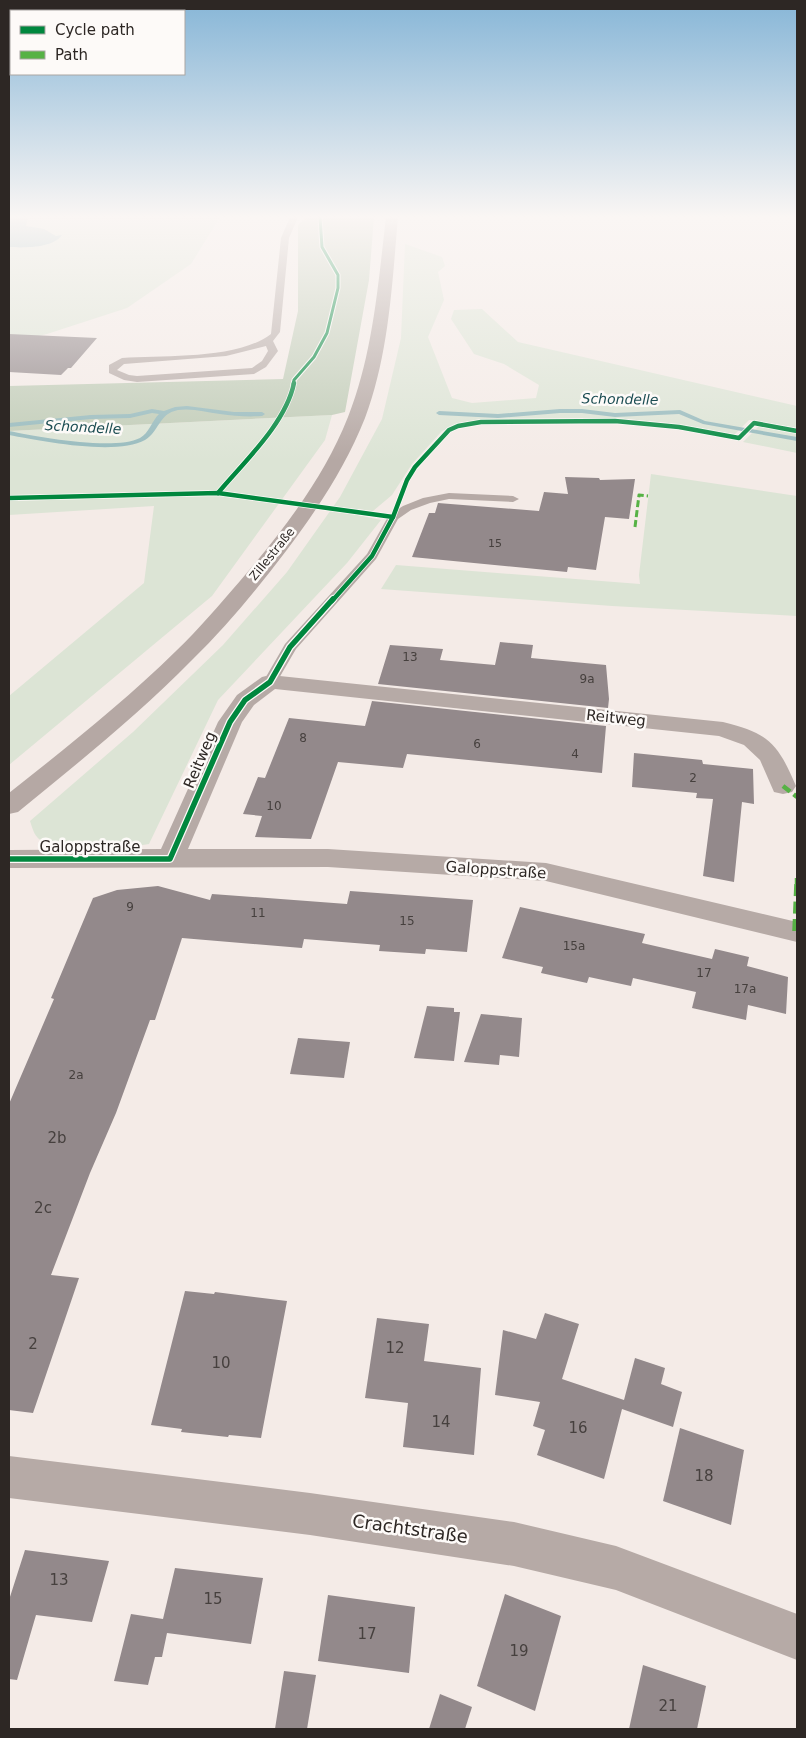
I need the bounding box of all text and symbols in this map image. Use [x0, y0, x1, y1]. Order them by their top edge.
legend [10, 10, 185, 75]
text: Cycle path [55, 21, 135, 39]
text: Path [55, 46, 88, 64]
water label: Schondelle [581, 390, 659, 408]
water label: Schondelle [44, 417, 122, 437]
street label: Zillestraße [246, 525, 298, 583]
house number: 15 [488, 537, 502, 550]
house number: 13 [402, 650, 418, 664]
house number: 9a [580, 672, 595, 686]
street label: Reitweg [585, 706, 647, 730]
street label: Reitweg [180, 729, 220, 791]
house number: 8 [299, 731, 307, 745]
house number: 6 [473, 737, 481, 751]
house number: 4 [571, 747, 579, 761]
house number: 2 [689, 771, 697, 785]
house number: 10 [266, 799, 282, 813]
street label: Galoppstraße [40, 838, 140, 856]
street label: Galoppstraße [445, 858, 547, 882]
house number: 9 [126, 900, 134, 914]
house number: 11 [250, 906, 266, 920]
house number: 15 [399, 914, 415, 928]
house number: 15a [563, 939, 585, 953]
house number: 17 [696, 966, 712, 980]
house number: 17a [734, 982, 756, 996]
house number: 2a [69, 1068, 84, 1082]
house number: 2b [47, 1129, 67, 1147]
house number: 2c [34, 1199, 52, 1217]
house number: 2 [28, 1335, 38, 1353]
house number: 12 [385, 1339, 405, 1357]
house number: 10 [211, 1354, 231, 1372]
house number: 14 [431, 1413, 451, 1431]
house number: 16 [568, 1419, 588, 1437]
house number: 18 [694, 1467, 714, 1485]
street label: Crachtstraße [351, 1510, 469, 1547]
house number: 13 [49, 1571, 69, 1589]
house number: 15 [203, 1590, 223, 1608]
house number: 17 [357, 1625, 377, 1643]
house number: 19 [509, 1642, 529, 1660]
house number: 21 [658, 1697, 678, 1715]

